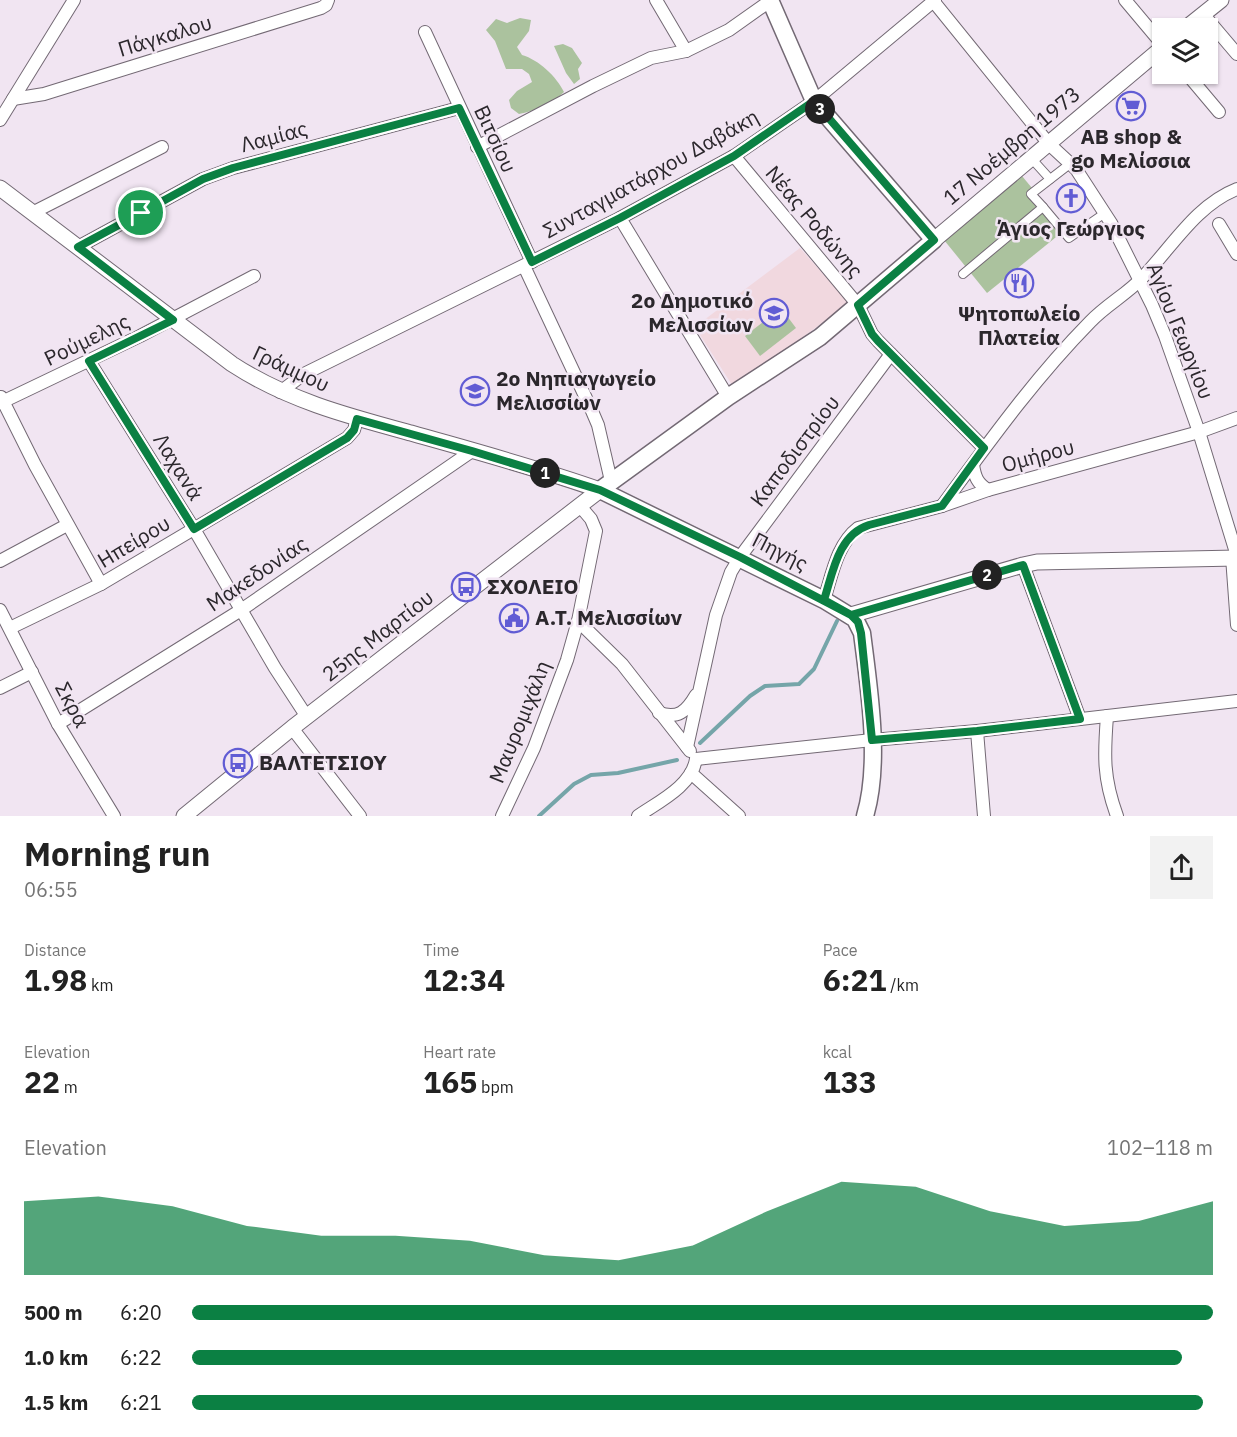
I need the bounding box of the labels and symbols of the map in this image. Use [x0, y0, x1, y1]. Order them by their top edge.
street label: Πάγκαλου [114, 7, 215, 63]
street label: 17 Νοέμβρη 1973 [937, 80, 1086, 211]
supermarket icon: AB shop & go Μελίσσια [1115, 90, 1147, 122]
pin: 3 [805, 94, 835, 124]
street label: Βιτσίου [468, 100, 524, 177]
street label: Συνταγματάρχου Δαβάκη [538, 102, 763, 244]
street label: Λαμίας [237, 114, 310, 158]
place label: AB shop & go Μελίσσια [1071, 122, 1191, 174]
street label: Νέας Ροδώνης [760, 159, 870, 283]
church icon: Άγιος Γεώργιος [1055, 182, 1087, 214]
pin [115, 187, 166, 238]
place label: Άγιος Γεώργιος [997, 214, 1145, 242]
street label: Αγίου Γεωργίου [1141, 258, 1221, 403]
restaurant icon: Ψητοπωλείο Πλατεία [1003, 267, 1035, 299]
place label: 2ο Δημοτικό Μελισσίων [631, 286, 754, 338]
school or university icon: 2ο Δημοτικό Μελισσίων [758, 297, 790, 329]
place label: Ψητοπωλείο Πλατεία [958, 299, 1080, 351]
street label: Ρούμελης [39, 306, 134, 372]
street label: Γράμμου [249, 338, 334, 398]
place label: 2ο Νηπιαγωγείο Μελισσίων [496, 364, 656, 416]
school or university icon: 2ο Νηπιαγωγείο Μελισσίων [459, 375, 491, 407]
street label: Καποδιστρίου [743, 389, 845, 512]
street label: Λαχανά [147, 428, 210, 505]
street label: Ομήρου [998, 432, 1077, 478]
pin: 1 [530, 458, 560, 488]
street label: Ηπείρου [92, 508, 175, 574]
street label: Πηγής [748, 525, 813, 577]
street label: Μακεδονίας [200, 529, 312, 617]
pin: 2 [972, 560, 1002, 590]
bus stop icon: ΣΧΟΛΕΙΟ [450, 571, 482, 603]
place label: ΣΧΟΛΕΙΟ [487, 572, 579, 600]
street label: 25ης Μαρτίου [316, 583, 439, 688]
public building icon: Α.Τ. Μελισσίων [498, 602, 530, 634]
place label: Α.Τ. Μελισσίων [535, 603, 683, 631]
street label: Μαυρομιχάλη [482, 656, 556, 787]
street label: Σκρα [49, 677, 96, 732]
bus stop icon: ΒΑΛΤΕΤΣΙΟΥ [222, 747, 254, 779]
place label: ΒΑΛΤΕΤΣΙΟΥ [259, 748, 387, 776]

